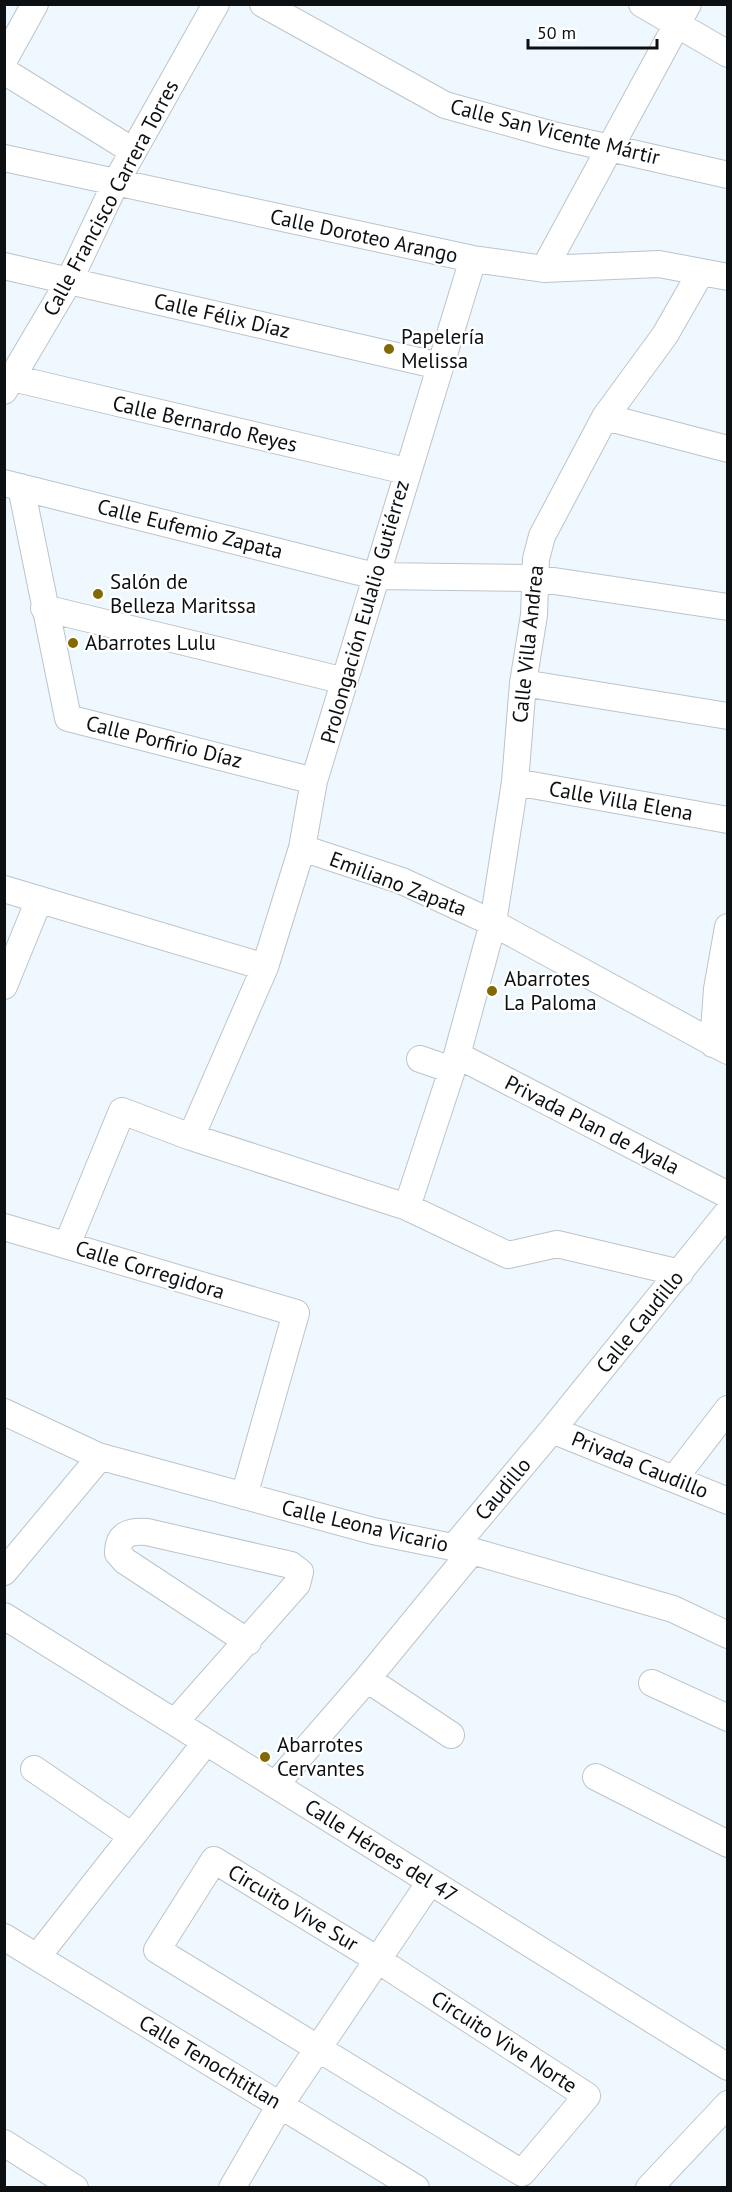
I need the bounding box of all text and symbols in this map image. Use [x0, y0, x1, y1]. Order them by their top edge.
scale bar [528, 12, 657, 50]
text: 50 m [537, 21, 576, 44]
street label: Calle Francisco Carrera Torres [37, 75, 184, 321]
street label: Calle San Vicente Mártir [447, 92, 663, 171]
street label: Calle Doroteo Arango [268, 202, 460, 269]
street label: Calle Félix Díaz [151, 287, 293, 344]
place label: Papelería Melissa [401, 323, 484, 374]
marker: Papelería Melissa [382, 342, 396, 356]
street label: Calle Bernardo Reyes [110, 389, 300, 458]
street label: Prolongación Eulalio Gutiérrez [314, 477, 415, 747]
street label: Calle Eufemio Zapata [95, 492, 286, 565]
street label: Calle Villa Andrea [506, 564, 549, 724]
place label: Salón de Belleza Maritssa [110, 568, 256, 619]
marker: Salón de Belleza Maritssa [91, 587, 105, 601]
place label: Abarrotes Lulu [85, 629, 216, 656]
marker: Abarrotes Lulu [66, 636, 80, 650]
street label: Calle Porfirio Díaz [83, 709, 245, 774]
street label: Calle Villa Elena [547, 775, 695, 826]
street label: Emiliano Zapata [326, 845, 471, 922]
place label: Abarrotes La Paloma [504, 965, 597, 1016]
marker: Abarrotes La Paloma [485, 984, 499, 998]
street label: Privada Plan de Ayala [500, 1069, 684, 1180]
street label: Calle Corregidora [72, 1234, 228, 1305]
street label: Calle Caudillo [590, 1265, 689, 1379]
street label: Privada Caudillo [568, 1425, 713, 1504]
street label: Caudillo [469, 1452, 537, 1526]
street label: Calle Leona Vicario [279, 1493, 451, 1558]
place label: Abarrotes Cervantes [277, 1731, 365, 1782]
marker: Abarrotes Cervantes [258, 1750, 272, 1764]
street label: Calle Héroes del 47 [300, 1793, 463, 1909]
street label: Circuito Vive Sur [223, 1858, 363, 1957]
street label: Circuito Vive Norte [426, 1984, 582, 2099]
street label: Calle Tenochtitlan [134, 2008, 286, 2115]

